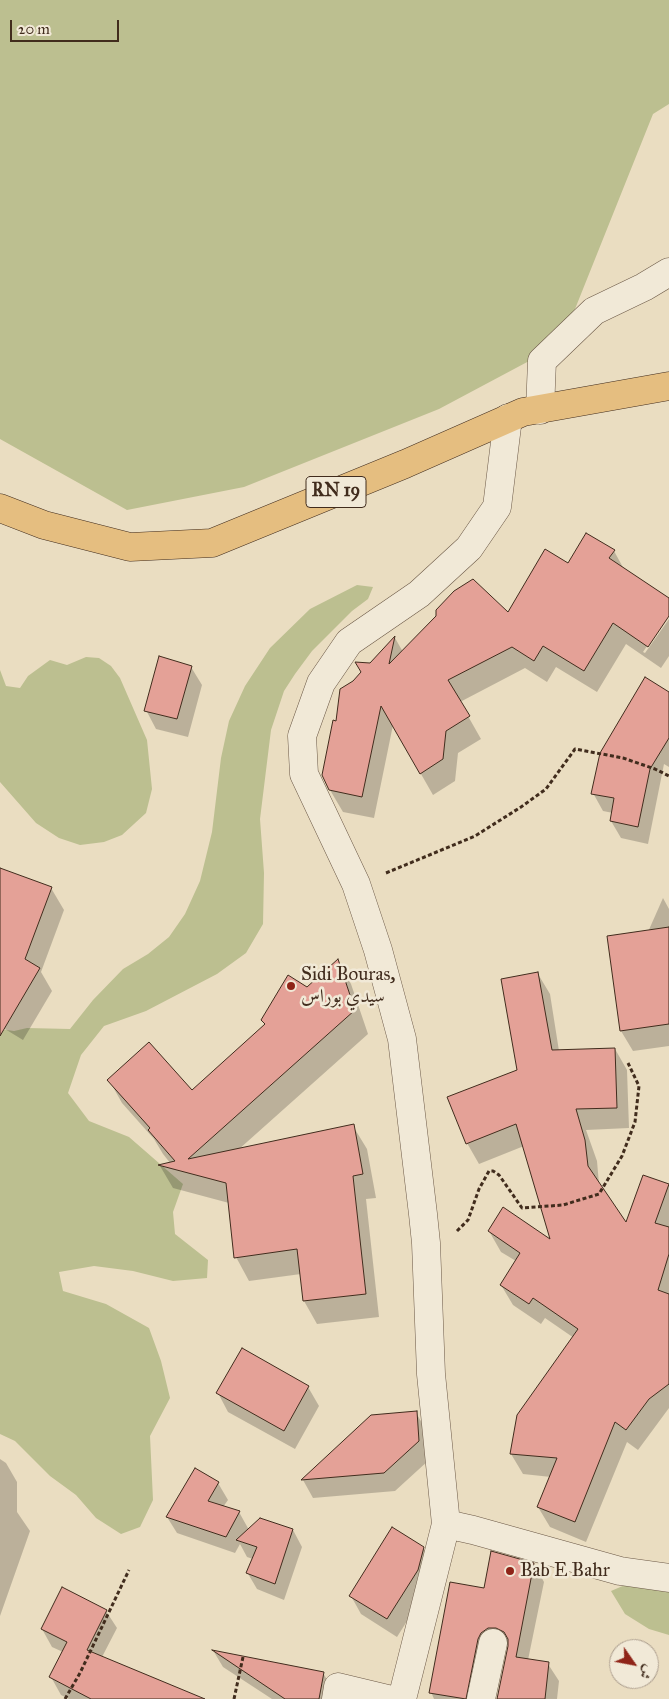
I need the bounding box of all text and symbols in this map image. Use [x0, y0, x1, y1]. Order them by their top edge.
scale bar [12, 10, 121, 42]
text: 20 m [18, 20, 50, 38]
road number: RN 19 [306, 477, 366, 508]
place label: Sidi Bouras, سيدي بوراس [301, 964, 395, 1008]
marker: Sidi Bouras, سيدي بوراس [285, 980, 297, 992]
place label: Bab E Bahr [520, 1560, 610, 1582]
marker: Bab E Bahr [504, 1565, 516, 1577]
north arrow [609, 1639, 659, 1689]
text: ش [635, 1661, 657, 1682]

